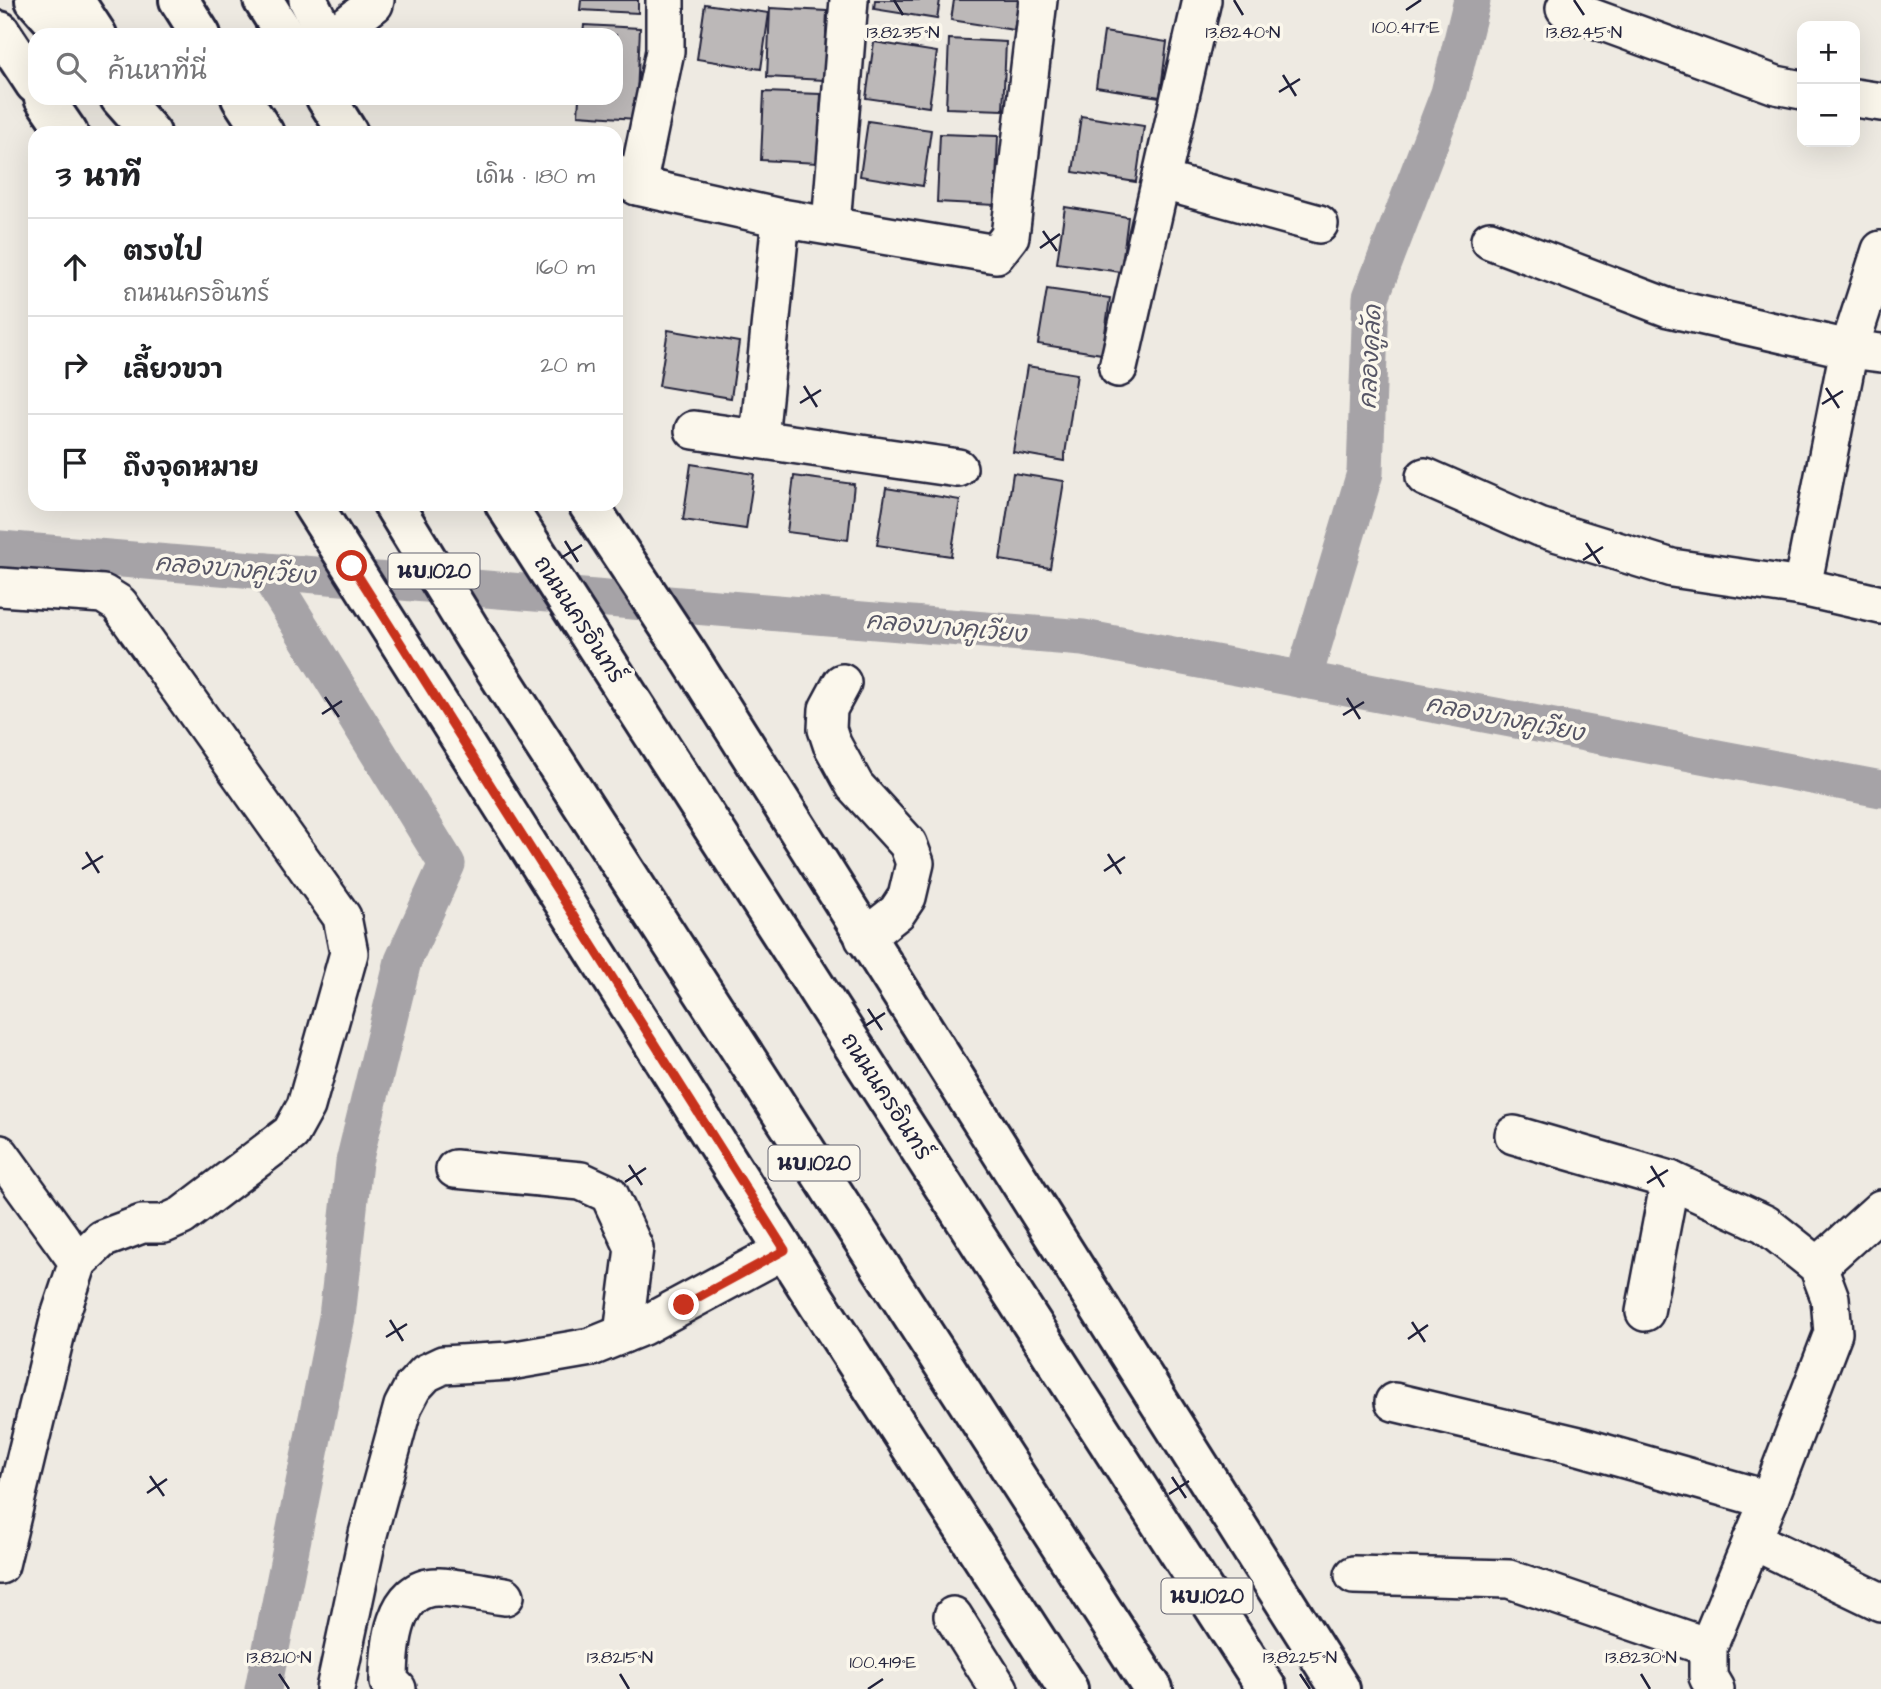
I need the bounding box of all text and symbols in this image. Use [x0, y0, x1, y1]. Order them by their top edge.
text: 100.417°E [1372, 15, 1440, 40]
text: 13.8235°N [866, 20, 940, 45]
text: 13.8240°N [1206, 20, 1280, 45]
text: 13.8245°N [1546, 20, 1622, 45]
map controls [1797, 21, 1860, 147]
button: + [1797, 21, 1860, 84]
search box [28, 28, 623, 105]
icon: search [52, 48, 90, 86]
text: ค้นหาที่นี่ [108, 53, 207, 89]
button: − [1797, 84, 1860, 147]
text: 3 นาที [56, 156, 141, 198]
text: เดิน · 180 m [475, 160, 595, 192]
text: ตรงไป [123, 234, 203, 270]
icon: ahead [56, 248, 94, 286]
text: 160 m [536, 251, 595, 283]
text: ถนนนครอินทร์ [123, 278, 269, 310]
water label: คลองคูลัด [1351, 303, 1391, 410]
icon: right [56, 346, 94, 384]
text: 20 m [540, 349, 595, 381]
text: เลี้ยวขวา [123, 352, 223, 388]
icon: arrive [56, 444, 94, 482]
text: ถึงจุดหมาย [123, 450, 259, 486]
water label: คลองบางคูเวียง [154, 546, 318, 594]
street label: ถนนนครอินทร์ [526, 549, 633, 690]
route start [336, 550, 367, 581]
road number: นบ.1020 [388, 554, 480, 588]
water label: คลองบางคูเวียง [865, 604, 1029, 652]
water label: คลองบางคูเวียง [1423, 687, 1589, 751]
street label: ถนนนครอินทร์ [833, 1026, 940, 1167]
road number: นบ.1020 [768, 1146, 860, 1180]
route end [668, 1289, 699, 1320]
road number: นบ.1020 [1162, 1578, 1252, 1614]
text: 13.8210°N [247, 1645, 311, 1670]
text: 13.8215°N [587, 1645, 653, 1670]
text: 13.8225°N [1263, 1645, 1337, 1670]
text: 13.8230°N [1605, 1645, 1677, 1670]
text: 100.419°E [850, 1650, 917, 1675]

